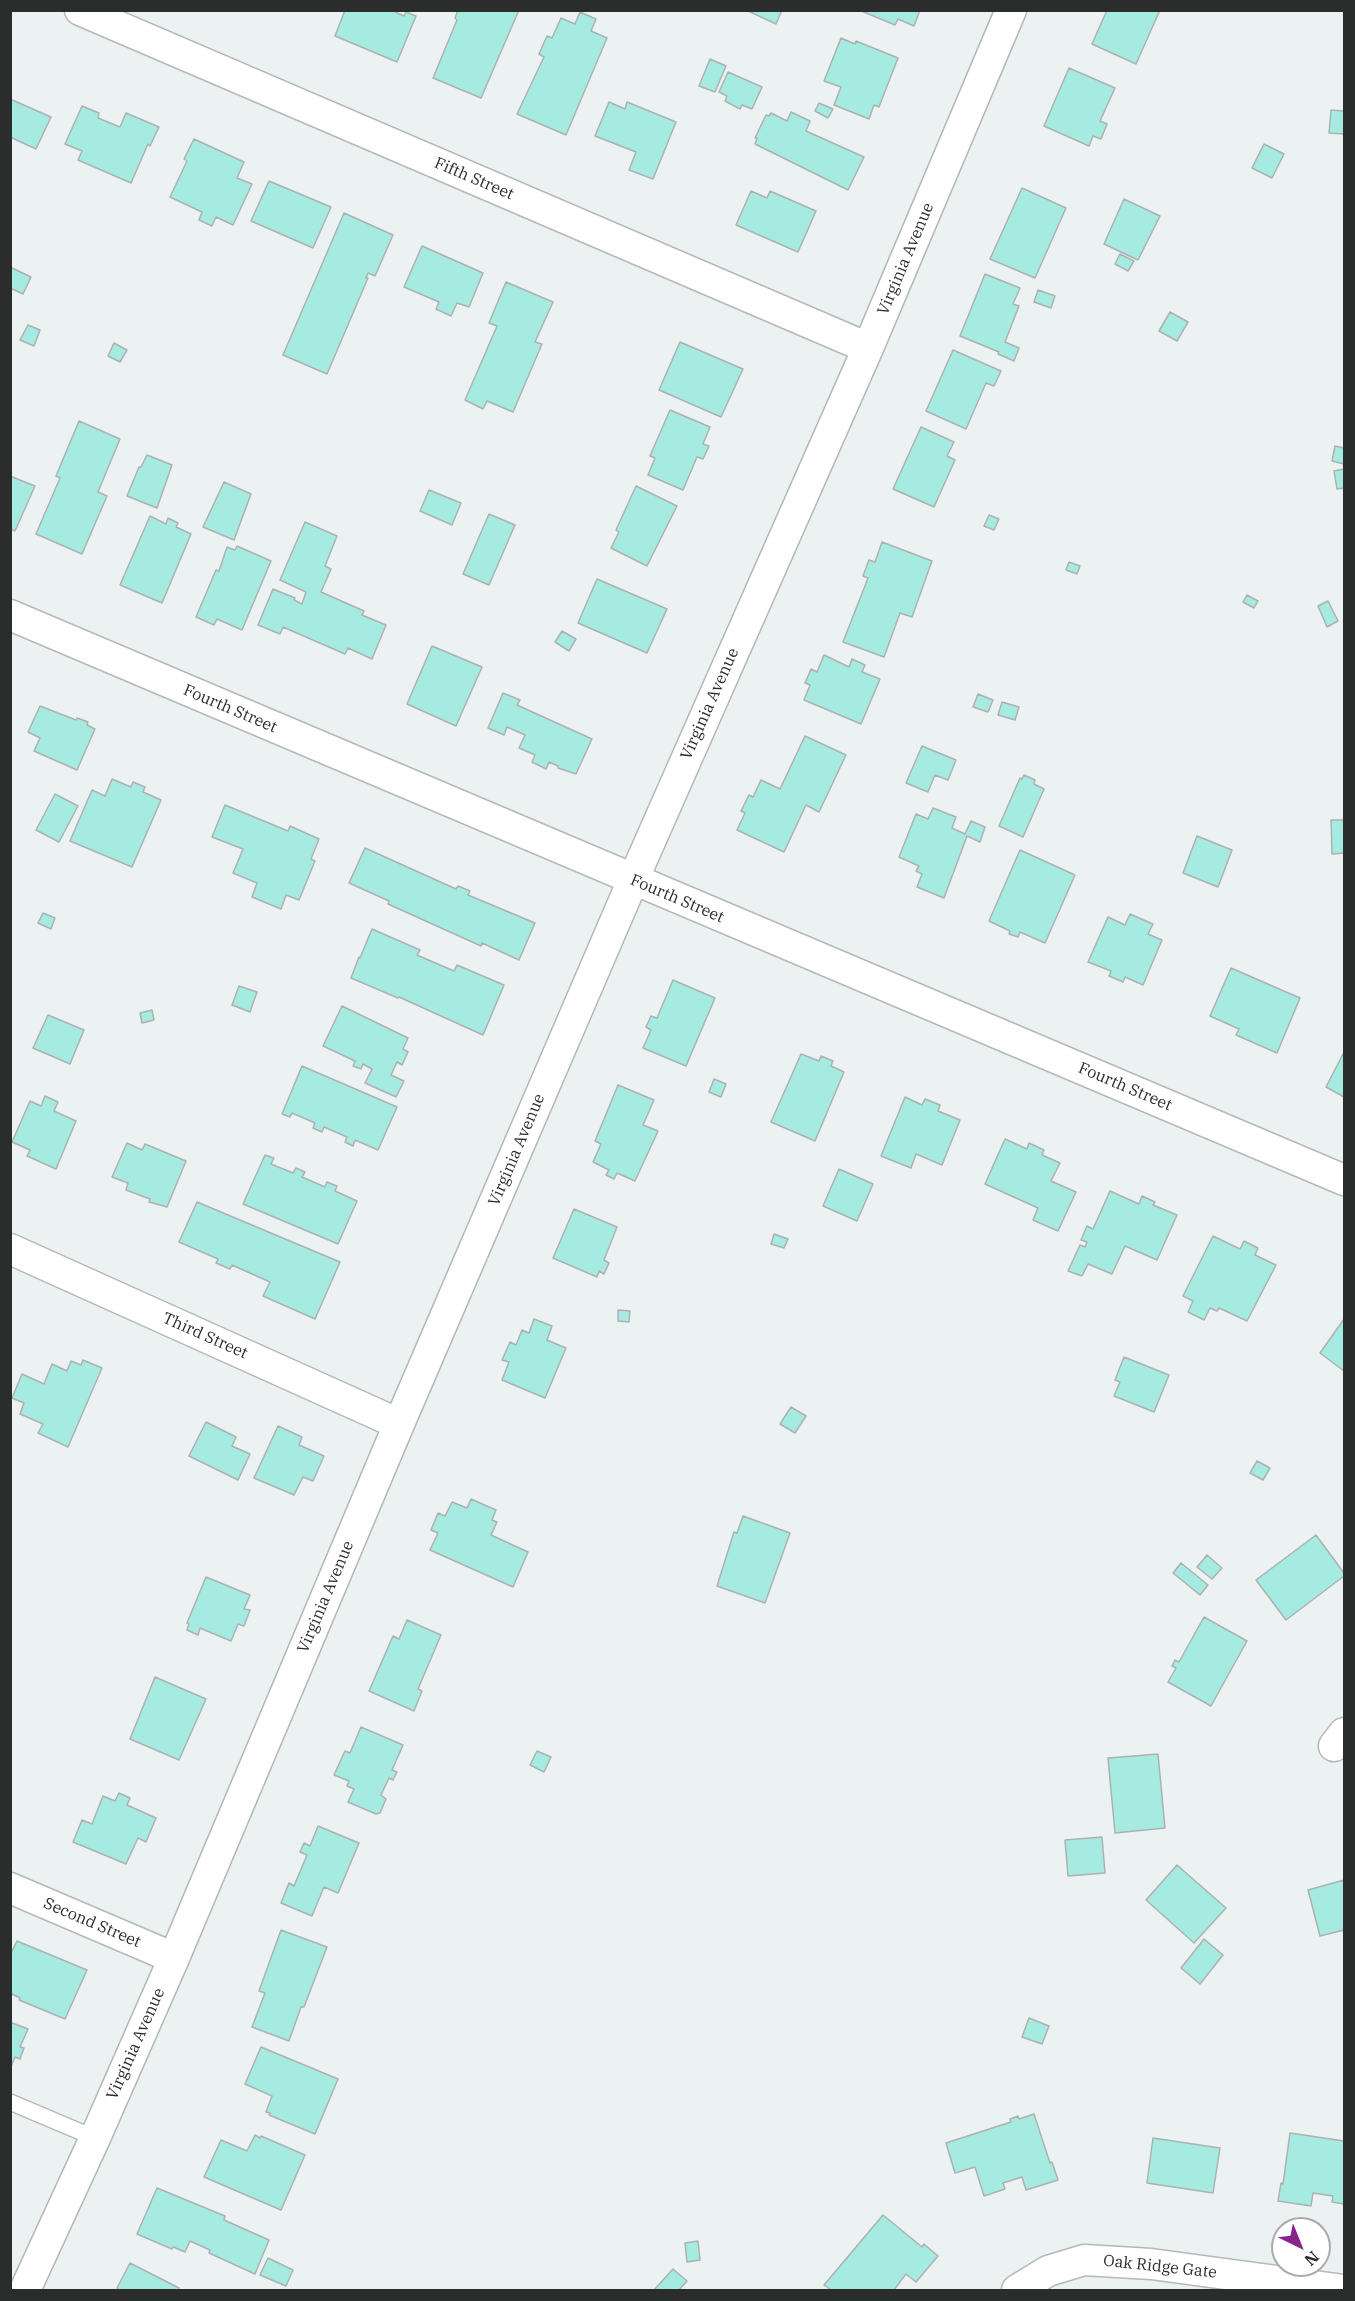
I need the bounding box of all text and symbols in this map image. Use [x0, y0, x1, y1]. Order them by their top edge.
street label: Fifth Street [431, 154, 517, 204]
street label: Virginia Avenue [874, 200, 938, 318]
street label: Virginia Avenue [677, 645, 743, 763]
street label: Fourth Street [180, 681, 280, 737]
street label: Fourth Street [627, 871, 727, 927]
street label: Fourth Street [1075, 1059, 1175, 1115]
street label: Virginia Avenue [485, 1091, 549, 1209]
street label: Third Street [160, 1309, 250, 1363]
street label: Virginia Avenue [294, 1538, 358, 1656]
street label: Second Street [41, 1894, 143, 1952]
street label: Virginia Avenue [103, 1985, 169, 2103]
north arrow [1271, 2217, 1331, 2277]
text: N [1300, 2247, 1323, 2270]
street label: Oak Ridge Gate [1102, 2251, 1218, 2283]

